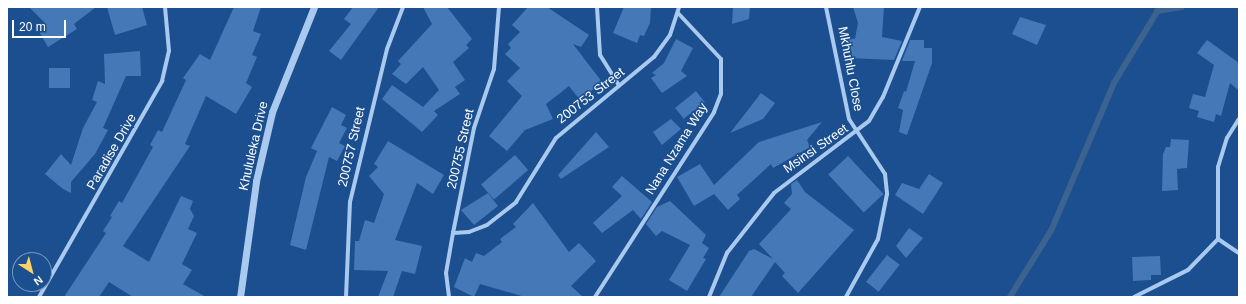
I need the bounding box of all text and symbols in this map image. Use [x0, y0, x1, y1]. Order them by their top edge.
scale bar [14, 12, 68, 38]
text: 20 m [19, 20, 46, 34]
street label: Mkhuhlu Close [834, 25, 866, 113]
street label: 200753 Street [554, 65, 628, 127]
street label: Khululeka Drive [236, 100, 272, 192]
street label: Nana Nzama Way [643, 100, 711, 198]
street label: 200757 Street [335, 105, 369, 189]
street label: 200755 Street [444, 107, 478, 191]
street label: Paradise Drive [84, 111, 140, 193]
street label: Msinsi Street [781, 121, 851, 177]
north arrow [12, 252, 52, 292]
text: N [32, 274, 45, 288]

